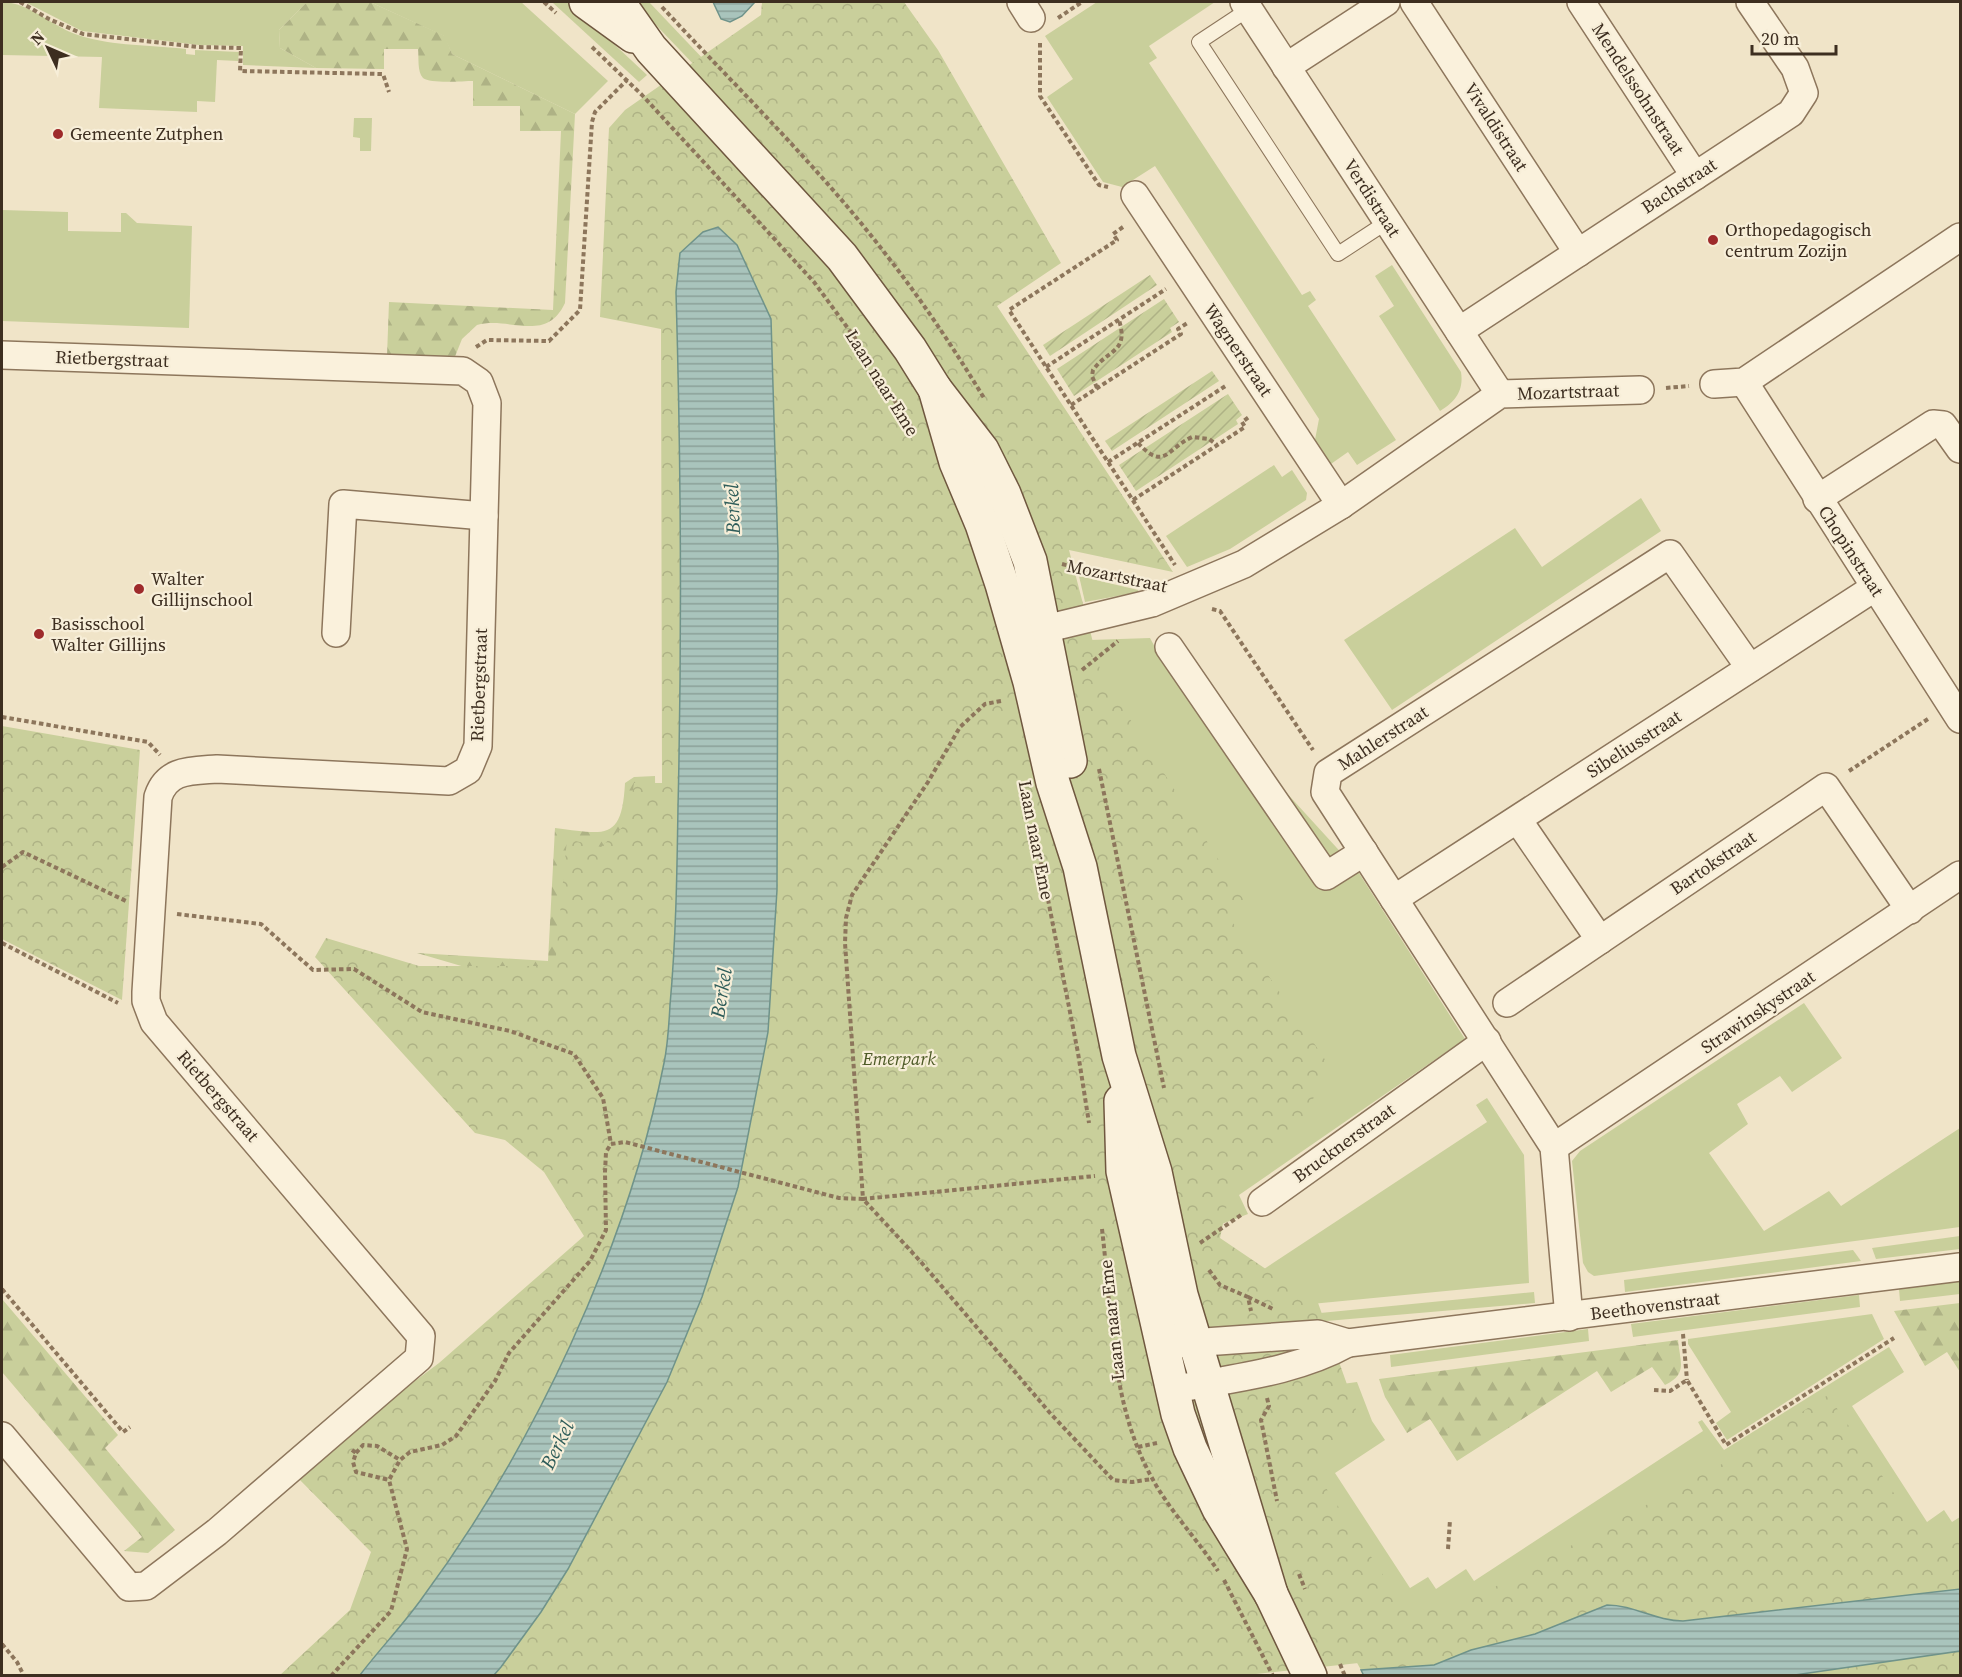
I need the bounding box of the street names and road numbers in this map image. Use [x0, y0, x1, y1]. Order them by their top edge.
street label: Mendelssohnstraat [1586, 18, 1691, 160]
street label: Vivaldistraat [1458, 78, 1534, 176]
street label: Bachstraat [1636, 152, 1721, 219]
street label: Verdistraat [1338, 154, 1407, 242]
street label: Wagnerstraat [1198, 298, 1279, 401]
street label: Laan naar Eme [840, 325, 925, 441]
street label: Rietbergstraat [55, 344, 169, 373]
street label: Mozartstraat [1517, 377, 1620, 406]
street label: Chopinstraat [1813, 500, 1890, 601]
street label: Mozartstraat [1065, 553, 1170, 598]
street label: Rietbergstraat [464, 628, 493, 742]
street label: Mahlerstraat [1333, 699, 1433, 776]
street label: Sibeliusstraat [1582, 704, 1686, 784]
street label: Laan naar Eme [1013, 778, 1060, 902]
street label: Bartokstraat [1665, 825, 1761, 901]
street label: Strawinskystraat [1696, 964, 1820, 1059]
street label: Rietbergstraat [172, 1045, 265, 1147]
street label: Brucknerstraat [1288, 1097, 1400, 1188]
street label: Laan naar Eme [1093, 1258, 1130, 1382]
street label: Beethovenstraat [1589, 1285, 1721, 1326]

